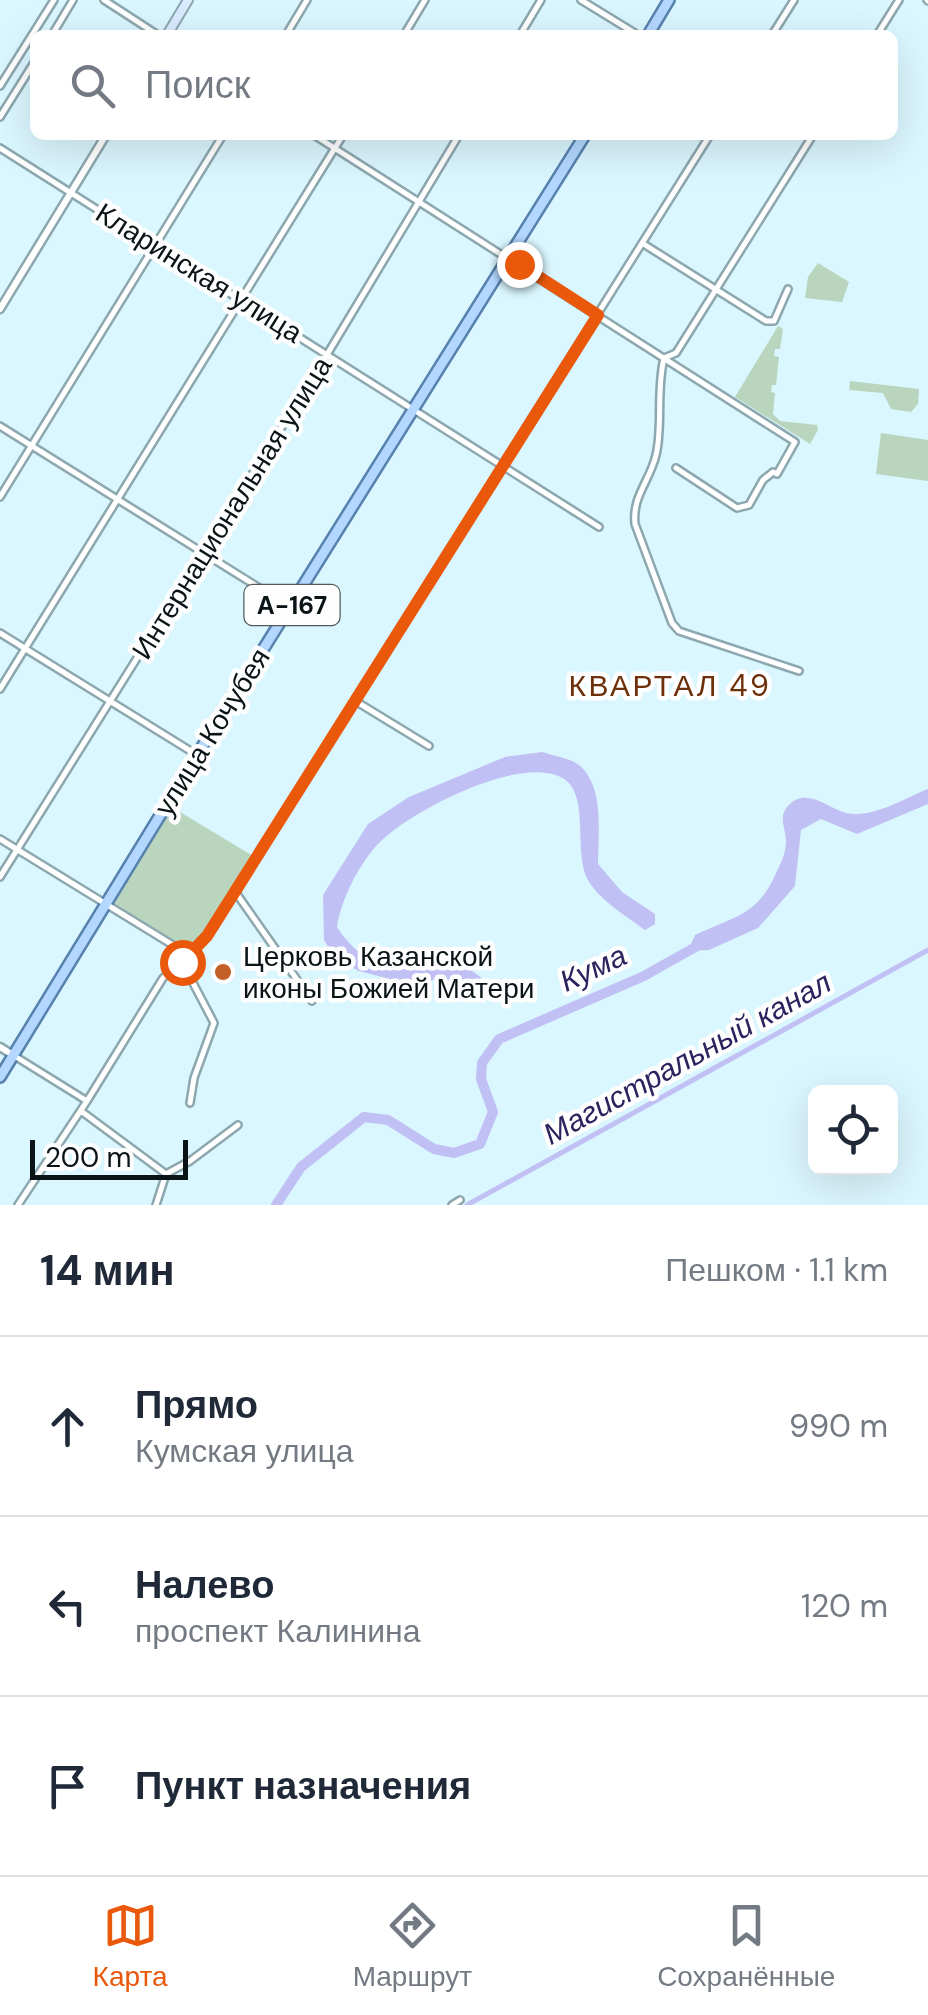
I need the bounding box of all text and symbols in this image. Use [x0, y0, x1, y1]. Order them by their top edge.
search box [30, 30, 898, 140]
icon: search [65, 58, 120, 113]
text: Поиск [145, 60, 250, 110]
street label: Кларинская улица [89, 195, 310, 352]
route end [497, 242, 543, 288]
street label: Интернациональная улица [124, 349, 341, 666]
road number: А-167 [244, 585, 340, 625]
street label: улица Кочубея [146, 641, 278, 823]
district label: КВАРТАЛ 49 [569, 666, 771, 705]
water label: Кума [553, 936, 633, 1000]
place label: Церковь Казанской иконы Божией Матери [243, 938, 534, 1007]
route start [160, 940, 206, 986]
marker: Церковь Казанской иконы Божией Матери [212, 961, 234, 983]
water label: Магистральный канал [536, 963, 838, 1153]
map controls [808, 1085, 898, 1175]
button: locate [808, 1085, 898, 1175]
scale bar [30, 1135, 188, 1180]
text: 200 m [45, 1139, 132, 1176]
text: 14 мин [40, 1243, 175, 1298]
text: Пешком · 1.1 km [665, 1249, 888, 1291]
text: Прямо [135, 1380, 258, 1430]
icon: ahead [40, 1399, 95, 1454]
text: 990 m [789, 1405, 888, 1447]
text: Кумская улица [135, 1430, 354, 1472]
text: Налево [135, 1560, 274, 1610]
icon: left [40, 1579, 95, 1634]
text: 120 m [801, 1585, 888, 1627]
text: проспект Калинина [135, 1610, 421, 1652]
icon: arrive [40, 1759, 95, 1814]
text: Пункт назначения [135, 1761, 471, 1811]
tab: Карта [93, 1898, 168, 1995]
tab: Маршрут [353, 1898, 472, 1995]
tab: Сохранённые [657, 1898, 835, 1995]

